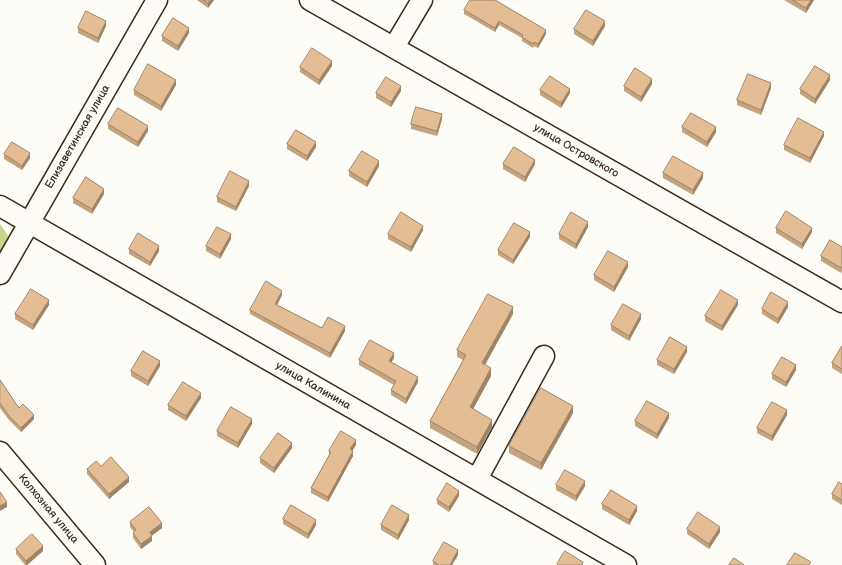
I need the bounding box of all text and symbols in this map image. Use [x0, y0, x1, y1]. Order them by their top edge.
street label: Елизаветинская улица [43, 83, 113, 191]
street label: улица Островского [531, 121, 621, 181]
street label: улица Калинина [273, 359, 353, 413]
street label: Колхозная улица [15, 471, 81, 547]

